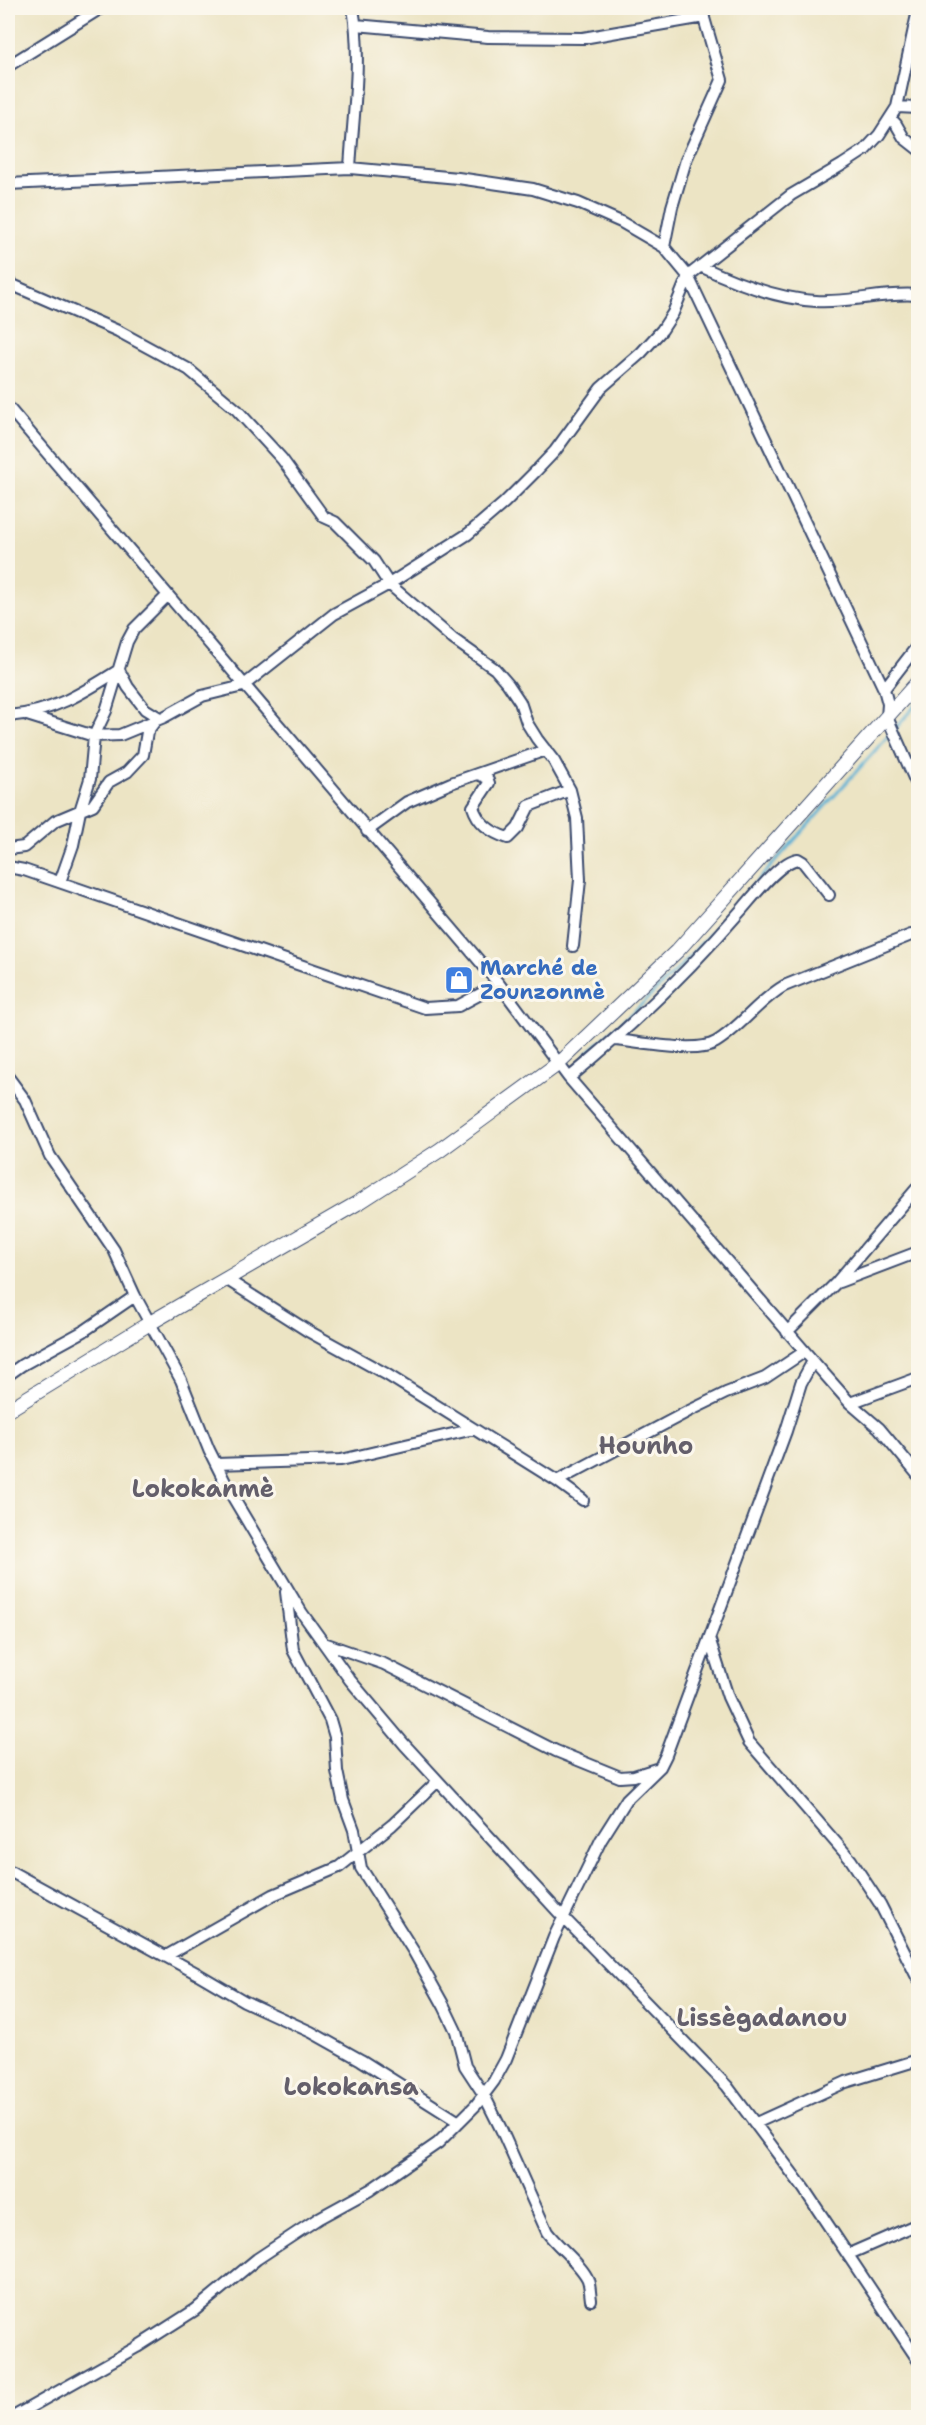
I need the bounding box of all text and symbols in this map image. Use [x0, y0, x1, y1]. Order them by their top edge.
place label: Marché de Zounzonmè [480, 954, 605, 1006]
shop icon: Marché de Zounzonmè [443, 964, 475, 996]
district label: Hounho [599, 1430, 693, 1462]
district label: Lokokanmè [132, 1473, 274, 1505]
district label: Lissègadanou [676, 2002, 848, 2034]
district label: Lokokansa [283, 2071, 419, 2103]

